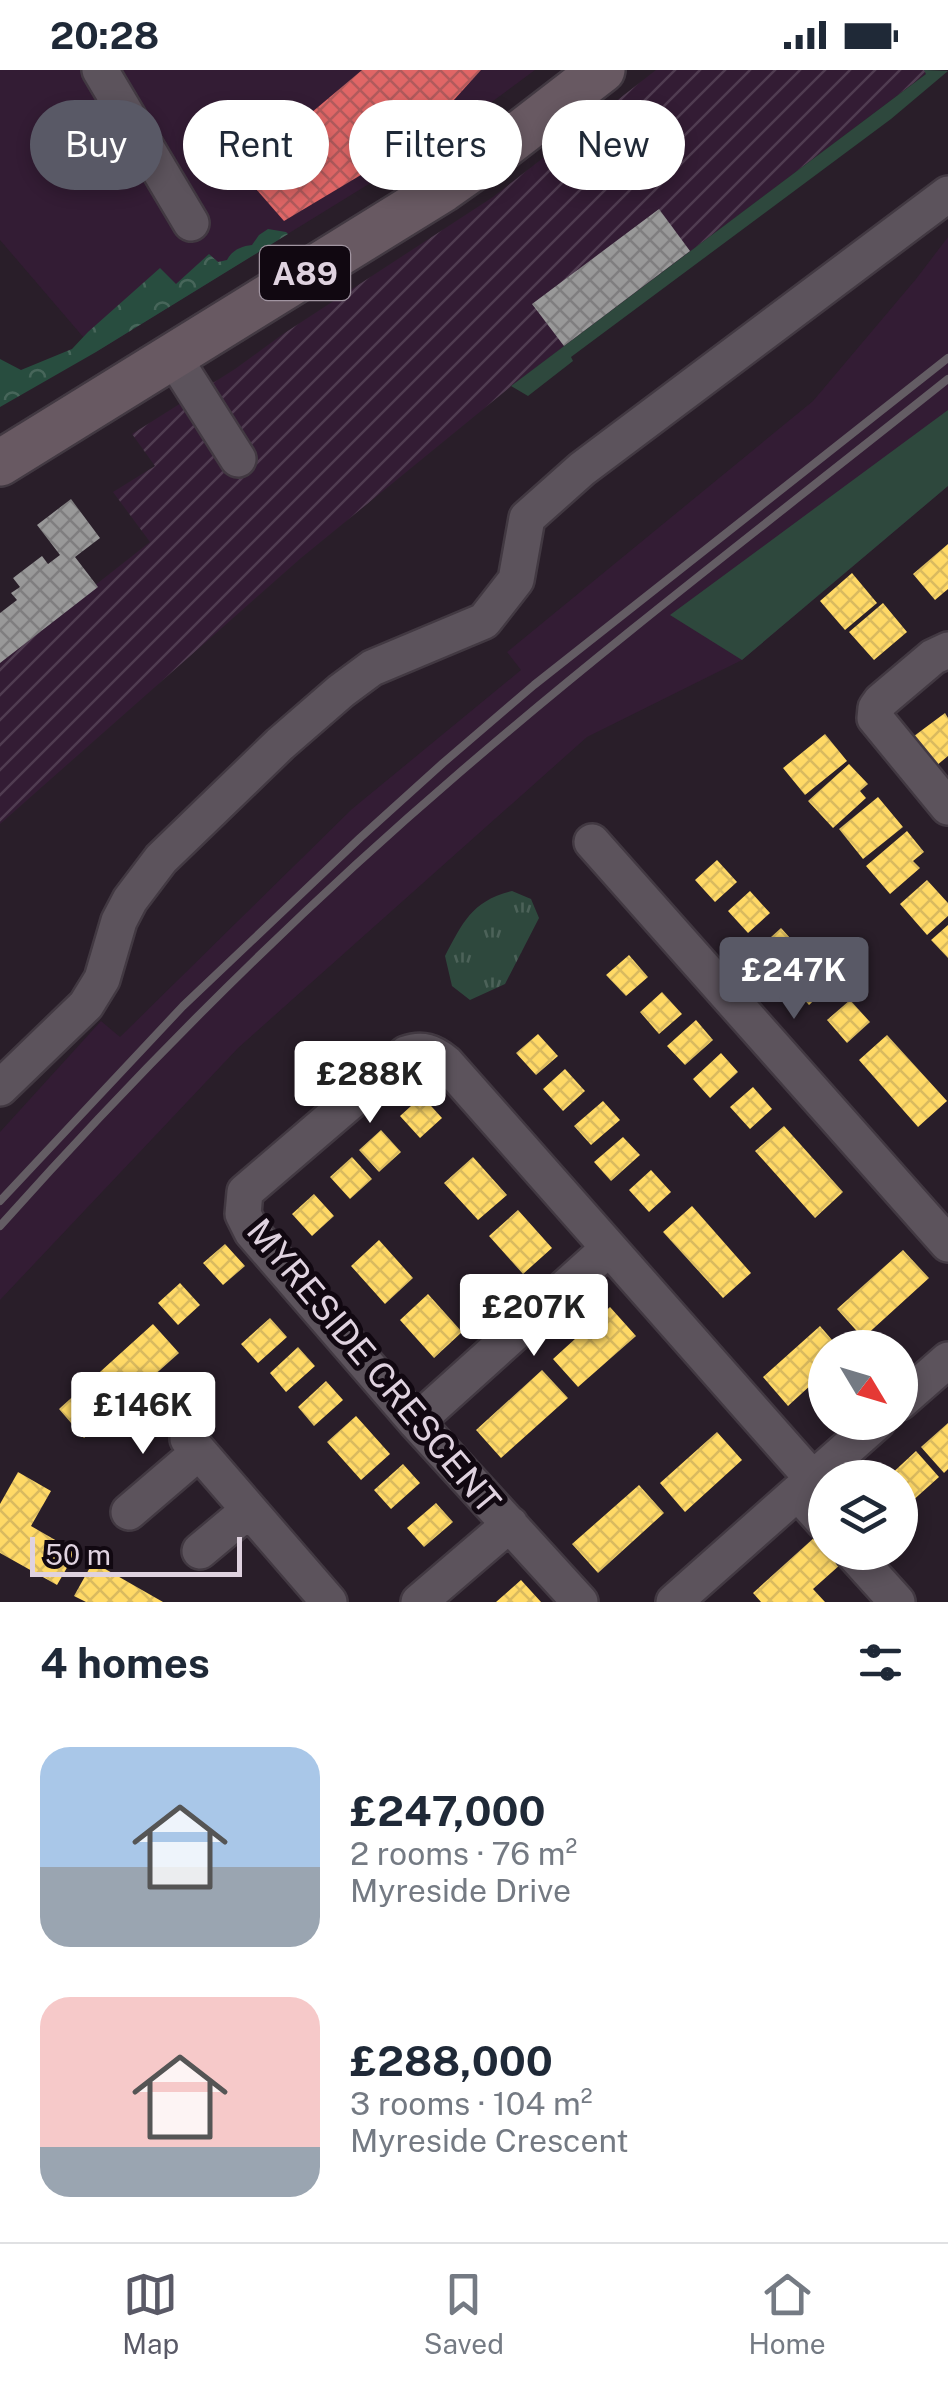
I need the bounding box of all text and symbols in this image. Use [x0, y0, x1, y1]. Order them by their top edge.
text: 20:28 [50, 13, 159, 58]
chip: Buy [30, 100, 163, 190]
chip: Rent [183, 100, 329, 190]
chip: Filters [349, 100, 522, 190]
chip: New [542, 100, 685, 190]
road number: A89 [260, 246, 350, 300]
pin: £247K [724, 937, 864, 1022]
text: £247K [741, 951, 847, 988]
pin: £288K [300, 1041, 440, 1126]
text: £288K [317, 1055, 423, 1092]
street label: MYRESIDE CRESCENT [239, 1211, 509, 1521]
pin: £207K [464, 1274, 604, 1359]
text: £207K [482, 1288, 586, 1325]
north arrow [808, 1330, 918, 1440]
map controls [808, 1330, 918, 1570]
pin: £146K [73, 1372, 213, 1457]
text: £146K [93, 1386, 193, 1423]
button: layers [808, 1460, 918, 1570]
scale bar [30, 1532, 242, 1576]
text: 50 m [45, 1538, 111, 1571]
icon: filters [853, 1635, 908, 1690]
text: 4 homes [40, 1638, 210, 1687]
text: £247,000 [350, 1786, 546, 1835]
icon: home [120, 1787, 240, 1907]
text: 2 rooms · 76 m² [350, 1835, 577, 1872]
text: Myreside Drive [350, 1872, 571, 1909]
text: £288,000 [350, 2036, 553, 2085]
icon: home [120, 2037, 240, 2157]
text: 3 rooms · 104 m² [350, 2085, 593, 2122]
text: Myreside Crescent [350, 2122, 629, 2159]
tab: Map [122, 2267, 179, 2360]
tab: Saved [424, 2267, 504, 2360]
tab: Home [748, 2267, 826, 2360]

